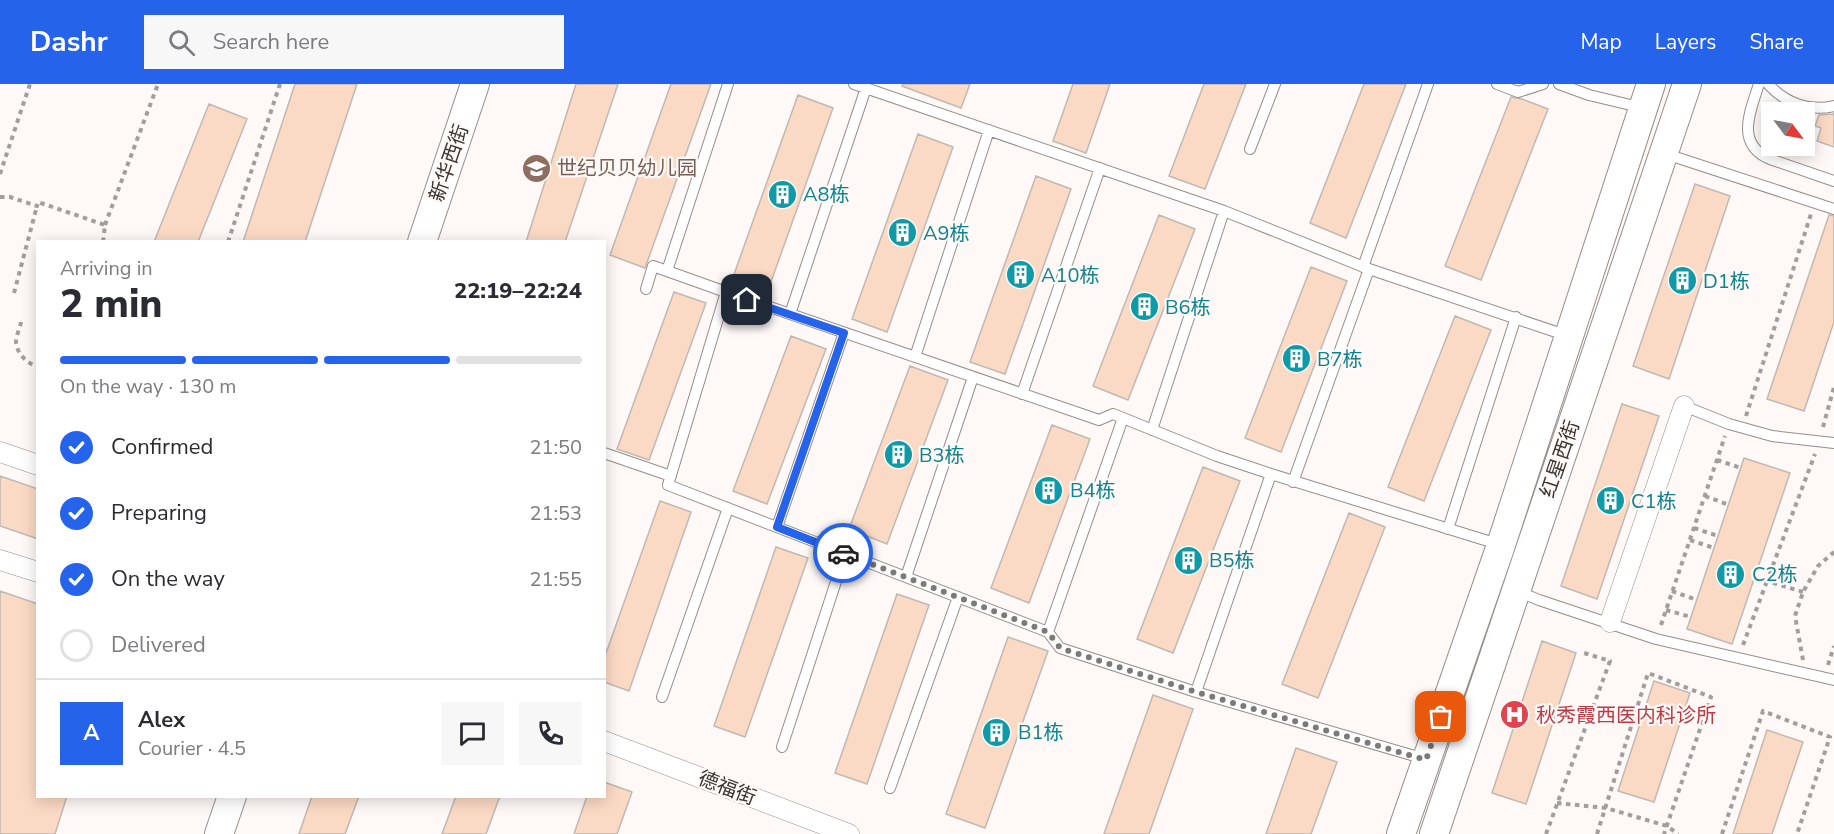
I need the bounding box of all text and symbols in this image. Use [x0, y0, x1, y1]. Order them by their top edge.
search box [144, 15, 564, 69]
text: Dashr [30, 23, 108, 61]
icon: search [165, 26, 198, 59]
text: Search here [213, 27, 329, 57]
text: Map [1580, 28, 1622, 56]
text: Layers [1655, 28, 1716, 56]
text: Share [1749, 28, 1804, 56]
north arrow [1761, 102, 1815, 156]
map controls [1761, 102, 1815, 156]
street label: 新华西街 [423, 121, 475, 205]
school or university icon: 世纪贝贝幼儿园 [520, 152, 552, 184]
place label: 世纪贝贝幼儿园 [557, 155, 697, 182]
building icon: A8栋 [766, 178, 798, 210]
place label: A8栋 [803, 181, 850, 208]
building icon: A9栋 [886, 217, 918, 249]
place label: A9栋 [923, 220, 970, 247]
text: Arriving in [60, 255, 153, 282]
building icon: A10栋 [1004, 259, 1036, 291]
place label: A10栋 [1041, 262, 1100, 289]
building icon: D1栋 [1666, 265, 1698, 297]
place label: D1栋 [1703, 268, 1750, 295]
pin [721, 274, 772, 325]
text: 22:19–22:24 [454, 276, 582, 306]
text: 2 min [60, 278, 163, 331]
icon: home [730, 283, 763, 316]
building icon: B6栋 [1128, 291, 1160, 323]
place label: B6栋 [1165, 294, 1211, 321]
building icon: B7栋 [1280, 343, 1312, 375]
place label: B7栋 [1317, 346, 1363, 373]
text: On the way · 130 m [60, 373, 236, 400]
street label: 红星西街 [1534, 417, 1586, 501]
icon: check [60, 431, 93, 464]
text: Confirmed [111, 432, 213, 462]
text: 21:50 [529, 434, 582, 461]
building icon: B3栋 [882, 439, 914, 471]
place label: B3栋 [919, 442, 965, 469]
building icon: B4栋 [1033, 474, 1065, 506]
place label: B4栋 [1070, 477, 1116, 504]
building icon: C1栋 [1594, 485, 1626, 517]
place label: C1栋 [1631, 488, 1676, 515]
icon: check [60, 497, 93, 530]
text: Preparing [111, 498, 207, 528]
text: 21:53 [529, 500, 582, 527]
courier [813, 523, 873, 583]
icon: car [827, 537, 860, 570]
building icon: B5栋 [1172, 544, 1204, 576]
place label: B5栋 [1209, 547, 1255, 574]
building icon: C2栋 [1715, 558, 1747, 590]
place label: C2栋 [1752, 561, 1797, 588]
icon: check [60, 563, 93, 596]
text: On the way [111, 564, 225, 594]
text: 21:55 [529, 566, 582, 593]
text: Delivered [111, 630, 206, 660]
pin [1415, 691, 1466, 742]
hospital icon: 秋秀霞西医内科诊所 [1499, 699, 1531, 731]
icon: bag [1424, 700, 1457, 733]
button: chat [441, 702, 504, 765]
button: phone [519, 702, 582, 765]
place label: 秋秀霞西医内科诊所 [1536, 702, 1716, 729]
text: Alex [138, 705, 185, 735]
building icon: B1栋 [981, 716, 1013, 748]
text: A [83, 718, 100, 748]
place label: B1栋 [1018, 719, 1064, 746]
text: Courier · 4.5 [138, 735, 246, 762]
street label: 德福街 [694, 765, 760, 811]

